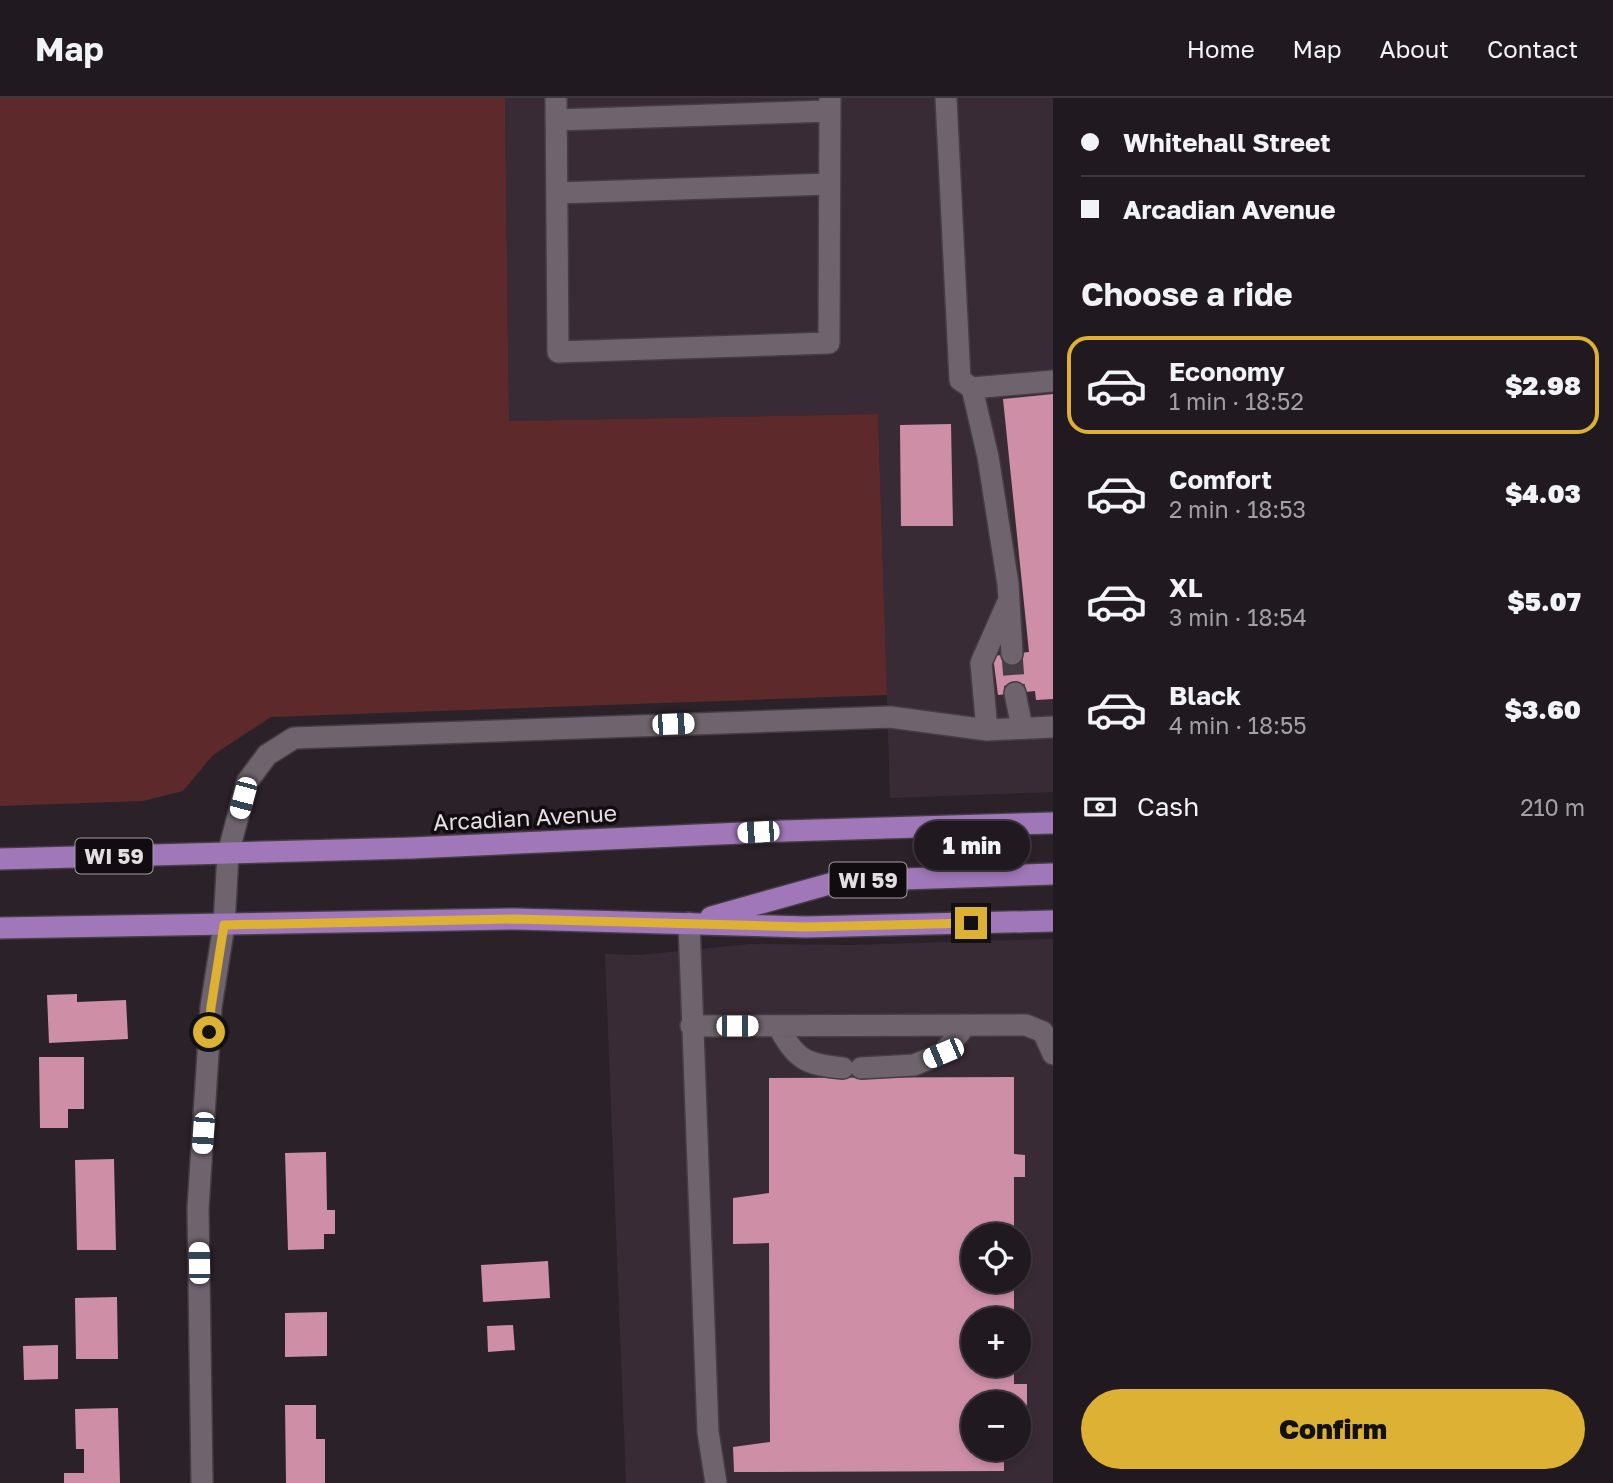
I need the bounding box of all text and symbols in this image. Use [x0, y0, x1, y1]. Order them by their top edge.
text: Map [35, 29, 104, 68]
text: Home [1187, 34, 1255, 63]
text: Map [1293, 34, 1342, 63]
text: About [1380, 34, 1449, 63]
text: Contact [1487, 34, 1578, 63]
text: Whitehall Street [1123, 127, 1331, 158]
text: Arcadian Avenue [1123, 194, 1336, 225]
text: Choose a ride [1081, 275, 1293, 313]
icon: car [1085, 354, 1148, 417]
text: Economy [1169, 356, 1285, 387]
text: $2.98 [1505, 370, 1581, 401]
text: 1 min · 18:52 [1169, 387, 1304, 415]
icon: car [1085, 462, 1148, 525]
text: Comfort [1169, 464, 1272, 495]
text: $4.03 [1505, 478, 1581, 509]
text: 2 min · 18:53 [1169, 495, 1306, 523]
icon: car [1085, 570, 1148, 633]
text: XL [1169, 572, 1203, 603]
text: $5.07 [1507, 586, 1581, 617]
text: 3 min · 18:54 [1169, 603, 1307, 631]
icon: car [1085, 678, 1148, 741]
text: Black [1169, 680, 1241, 711]
text: $3.60 [1505, 694, 1581, 725]
text: 4 min · 18:55 [1169, 711, 1307, 739]
car [652, 713, 695, 735]
car [228, 775, 259, 821]
icon: cash [1081, 788, 1119, 826]
text: Cash [1137, 791, 1199, 822]
text: 210 m [1520, 793, 1585, 821]
street label: Arcadian Avenue [432, 798, 618, 836]
car [737, 820, 780, 844]
callout: 1 min [913, 822, 1029, 870]
text: 1 min [943, 831, 1001, 859]
road number: WI 59 [76, 838, 152, 874]
road number: WI 59 [830, 862, 906, 898]
route end [955, 907, 987, 939]
route start [193, 1016, 225, 1048]
car [717, 1016, 759, 1037]
car [920, 1035, 967, 1071]
car [192, 1111, 215, 1155]
map controls [961, 1223, 1031, 1461]
button: locate [961, 1223, 1031, 1293]
car [189, 1242, 210, 1284]
button: + [961, 1307, 1031, 1377]
button: Confirm [1081, 1389, 1585, 1469]
button: − [961, 1391, 1031, 1461]

